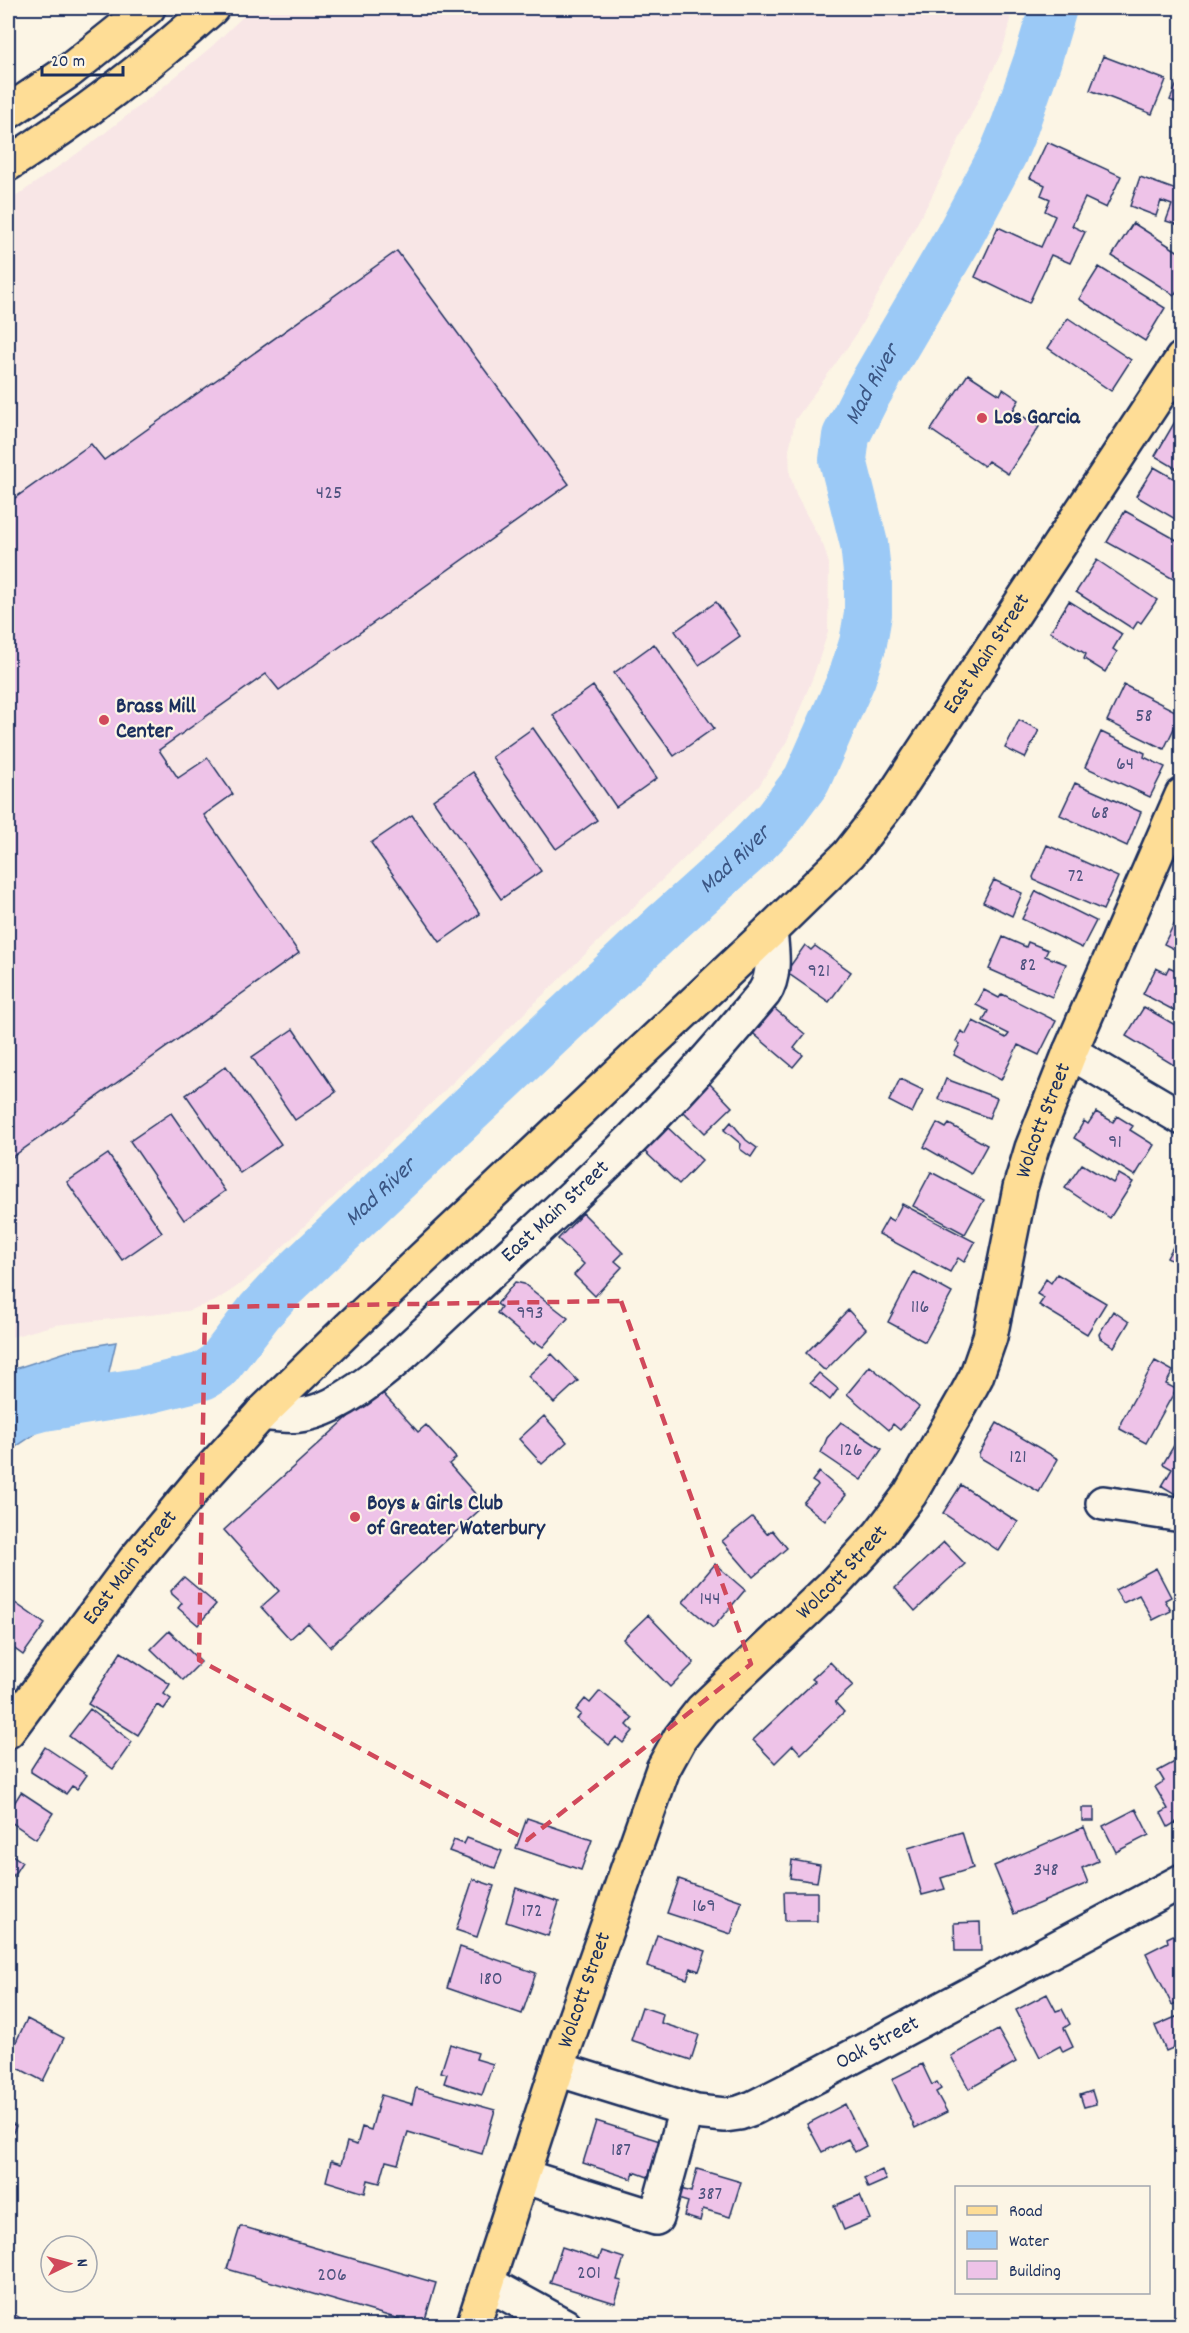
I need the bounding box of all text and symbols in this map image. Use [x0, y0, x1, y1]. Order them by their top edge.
scale bar [42, 39, 123, 77]
text: 20 m [51, 50, 85, 75]
water label: Mad River [837, 336, 911, 431]
place label: Los Garcia [994, 403, 1081, 434]
marker: Los Garcia [975, 411, 989, 425]
house number: 425 [316, 480, 342, 508]
street label: East Main Street [936, 588, 1038, 721]
place label: Brass Mill Center [116, 692, 197, 748]
house number: 58 [1135, 703, 1153, 731]
marker: Brass Mill Center [97, 713, 111, 727]
house number: 64 [1116, 751, 1134, 779]
house number: 68 [1091, 800, 1109, 828]
water label: Mad River [692, 816, 782, 903]
house number: 72 [1068, 863, 1084, 891]
house number: 82 [1020, 952, 1036, 980]
house number: 921 [808, 958, 830, 986]
street label: Wolcott Street [1008, 1058, 1080, 1182]
house number: 91 [1108, 1129, 1122, 1157]
water label: Mad River [338, 1148, 427, 1236]
street label: East Main Street [494, 1153, 617, 1271]
house number: 116 [911, 1294, 929, 1322]
house number: 993 [516, 1300, 544, 1328]
house number: 126 [840, 1437, 862, 1465]
house number: 121 [1009, 1444, 1027, 1472]
place label: Boys & Girls Club of Greater Waterbury [367, 1489, 546, 1545]
street label: East Main Street [76, 1504, 185, 1632]
marker: Boys & Girls Club of Greater Waterbury [348, 1510, 362, 1524]
street label: Wolcott Street [790, 1519, 896, 1627]
house number: 144 [700, 1586, 720, 1614]
house number: 348 [1033, 1857, 1059, 1885]
house number: 169 [692, 1893, 716, 1921]
house number: 172 [522, 1898, 542, 1926]
street label: Wolcott Street [550, 1928, 620, 2052]
house number: 180 [479, 1966, 503, 1994]
street label: Oak Street [830, 2008, 925, 2078]
house number: 187 [611, 2137, 631, 2165]
house number: 387 [698, 2181, 722, 2209]
legend [955, 2186, 1150, 2294]
text: Road [1009, 2200, 1043, 2225]
text: Water [1009, 2230, 1049, 2255]
north arrow [39, 2234, 99, 2294]
text: N [70, 2258, 93, 2268]
house number: 201 [577, 2260, 601, 2288]
text: Building [1009, 2260, 1061, 2285]
house number: 206 [317, 2262, 347, 2290]

